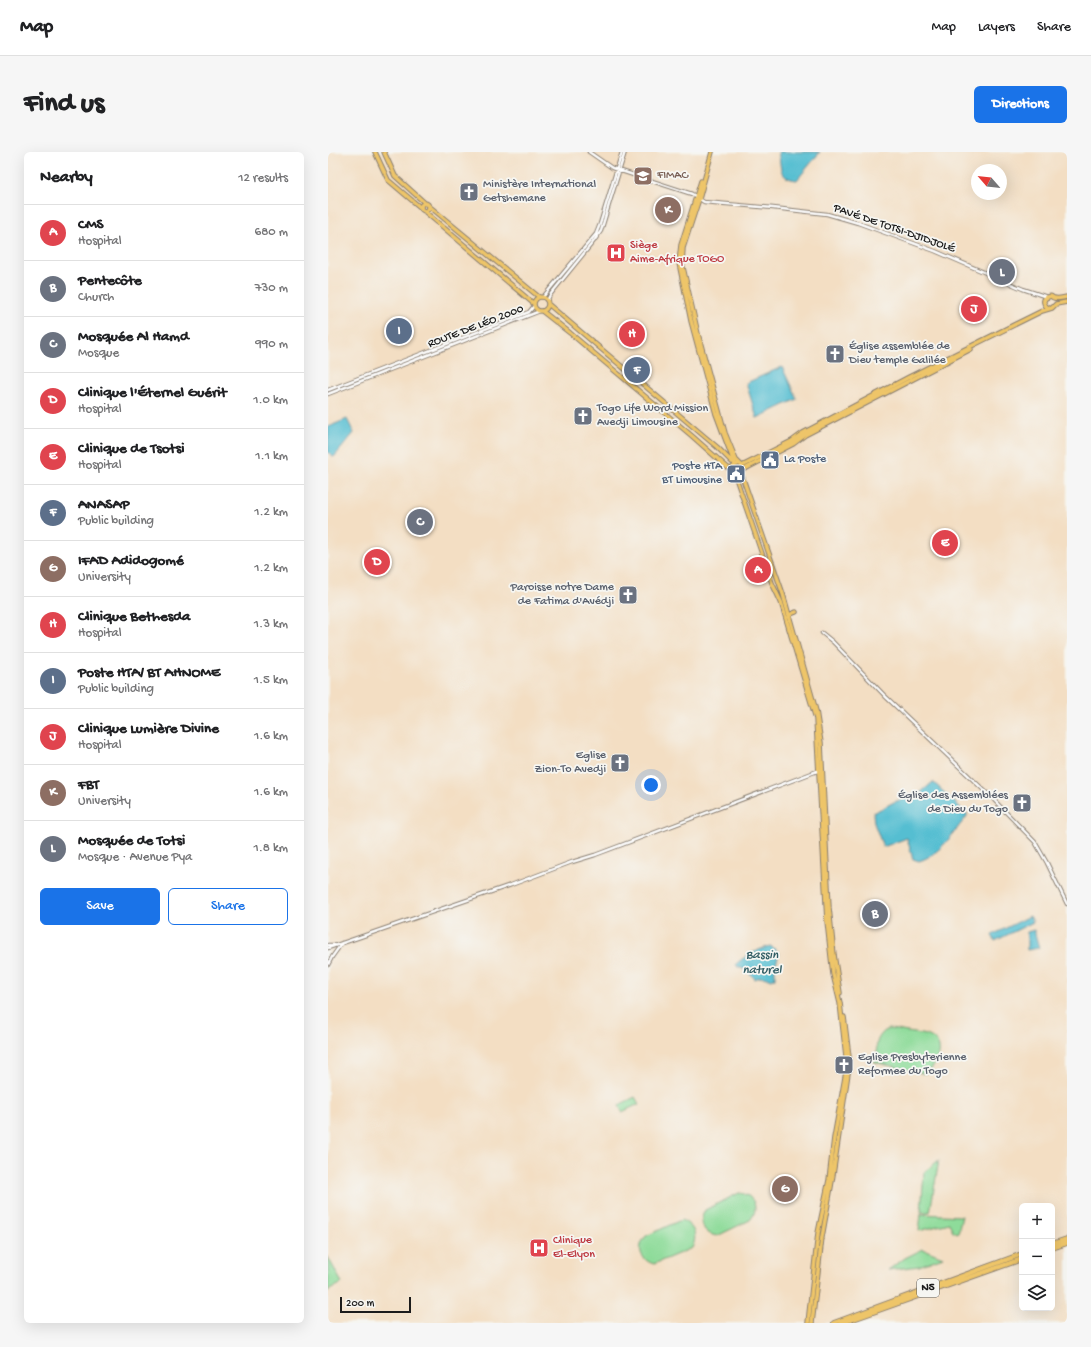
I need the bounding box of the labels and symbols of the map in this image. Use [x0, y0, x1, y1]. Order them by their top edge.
north arrow [971, 164, 1007, 200]
school or university icon: FIMAC [632, 165, 654, 187]
place label: FIMAC [656, 169, 689, 183]
place label: Ministère International Getshemane [483, 178, 596, 206]
church icon: Ministère International Getshemane [458, 181, 480, 203]
pin: K [655, 195, 681, 225]
street label: PAVÉ DE TOTSI-DJIDJOLÉ [830, 201, 957, 257]
place label: Siège Aime-Afrique TOGO [630, 239, 724, 267]
hospital icon: Siège Aime-Afrique TOGO [605, 242, 627, 264]
pin: L [989, 257, 1015, 287]
pin: J [961, 294, 987, 324]
street label: ROUTE DE LÉO 2000 [426, 302, 526, 352]
pin: I [386, 316, 412, 346]
pin: H [619, 319, 645, 349]
place label: Église assemblée de Dieu temple Galilée [848, 340, 950, 368]
church icon: Église assemblée de Dieu temple Galilée [824, 343, 846, 365]
pin: F [624, 355, 650, 385]
place label: Togo Life Word Mission Avedji Limousine [596, 402, 709, 430]
church icon: Togo Life Word Mission Avedji Limousine [572, 405, 594, 427]
public building icon: La Poste [759, 449, 781, 471]
place label: La Poste [784, 453, 827, 467]
place label: Poste HTA BT Limousine [661, 460, 723, 488]
public building icon: Poste HTA BT Limousine [725, 463, 747, 485]
pin: C [407, 507, 433, 537]
pin: E [932, 528, 958, 558]
pin: D [364, 547, 390, 577]
pin: A [745, 555, 771, 585]
place label: Paroisse notre Dame de Fatima d'Avédji [509, 581, 615, 609]
church icon: Paroisse notre Dame de Fatima d'Avédji [617, 584, 639, 606]
place label: Eglise Zion-To Avedji [535, 749, 607, 777]
church icon: Eglise Zion-To Avedji [609, 752, 631, 774]
your location [641, 775, 661, 795]
place label: Église des Assemblées de Dieu du Togo [898, 789, 1009, 817]
church icon: Église des Assemblées de Dieu du Togo [1011, 792, 1033, 814]
pin: B [862, 899, 888, 929]
water label: Bassin naturel [743, 948, 783, 978]
place label: Eglise Presbyterienne Reformee du Togo [858, 1051, 967, 1079]
church icon: Eglise Presbyterienne Reformee du Togo [833, 1054, 855, 1076]
pin: G [772, 1174, 798, 1204]
place label: Clinique El-Elyon [553, 1234, 595, 1262]
hospital icon: Clinique El-Elyon [528, 1237, 550, 1259]
road number: N5 [917, 1279, 939, 1297]
scale bar [340, 1295, 411, 1314]

